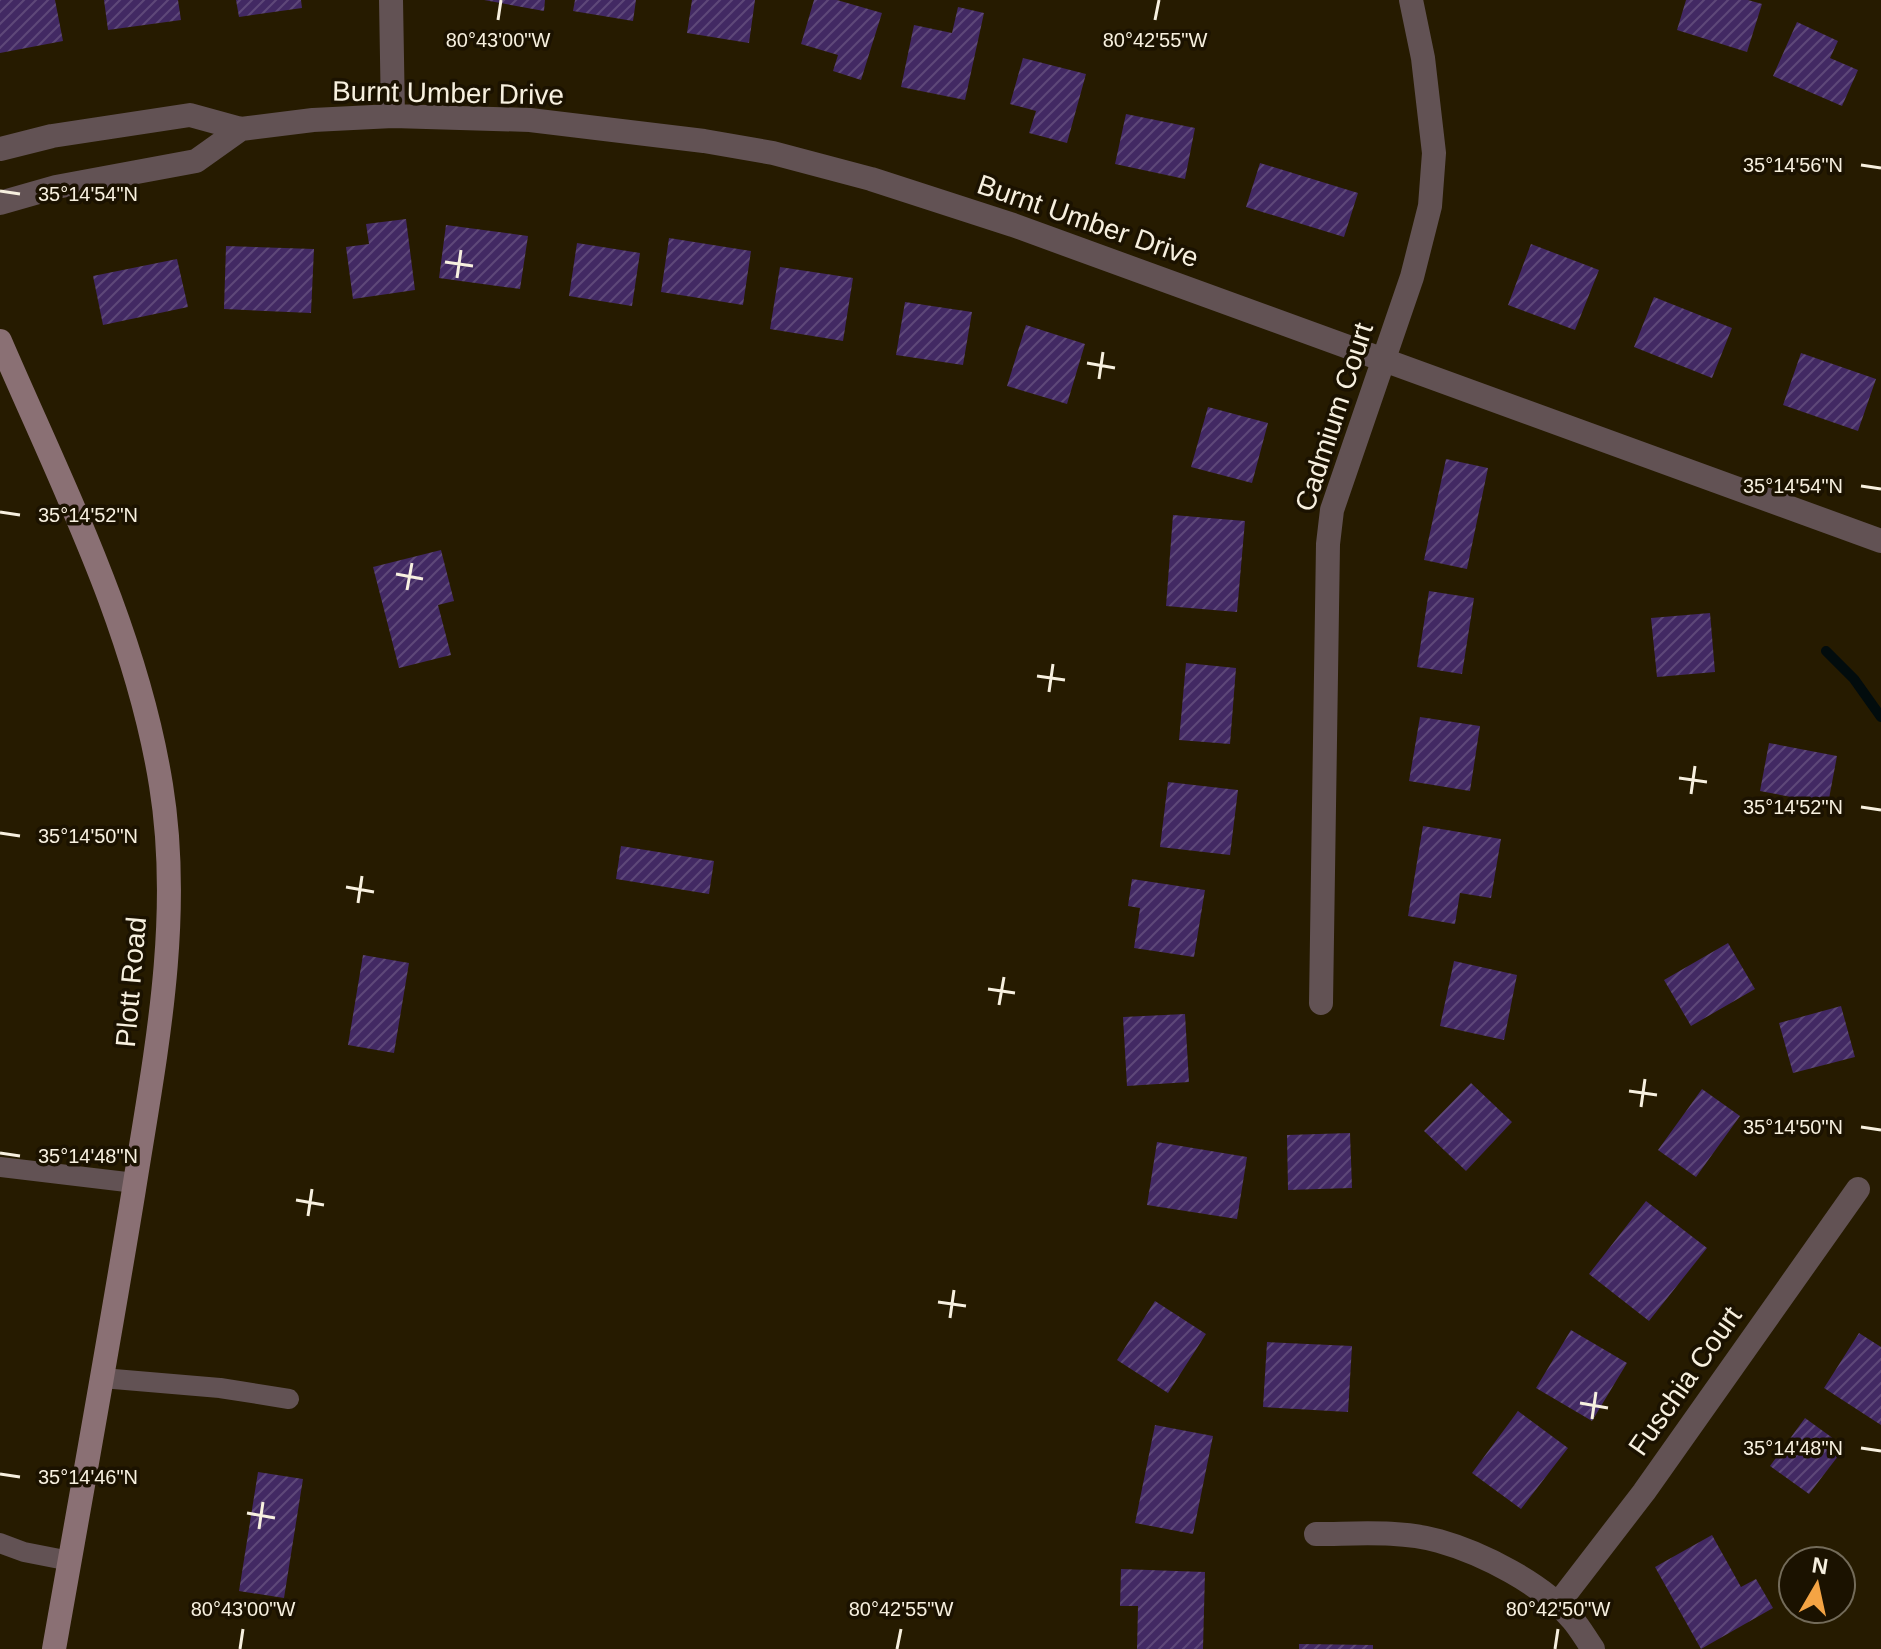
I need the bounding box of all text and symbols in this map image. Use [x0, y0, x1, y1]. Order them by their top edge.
text: 80°43'00"W [446, 29, 550, 51]
text: 80°42'55"W [1103, 29, 1207, 51]
street label: Burnt Umber Drive [332, 75, 564, 111]
text: 35°14'56"N [1743, 154, 1843, 176]
street label: Burnt Umber Drive [973, 169, 1203, 273]
text: 35°14'54"N [38, 183, 138, 205]
street label: Cadmium Court [1289, 319, 1379, 515]
text: 35°14'54"N [1743, 475, 1843, 497]
text: 35°14'52"N [38, 504, 138, 526]
text: 35°14'52"N [1743, 796, 1843, 818]
text: 35°14'50"N [38, 825, 138, 847]
street label: Plott Road [110, 916, 152, 1048]
text: 35°14'50"N [1743, 1116, 1843, 1138]
text: 35°14'48"N [38, 1145, 138, 1167]
street label: Fuschia Court [1622, 1301, 1748, 1461]
text: 35°14'48"N [1743, 1437, 1843, 1459]
text: 35°14'46"N [38, 1466, 138, 1488]
north arrow [1777, 1545, 1857, 1625]
text: N [1810, 1552, 1830, 1579]
text: 80°43'00"W [191, 1598, 295, 1620]
text: 80°42'55"W [849, 1598, 953, 1620]
text: 80°42'50"W [1506, 1598, 1610, 1620]

